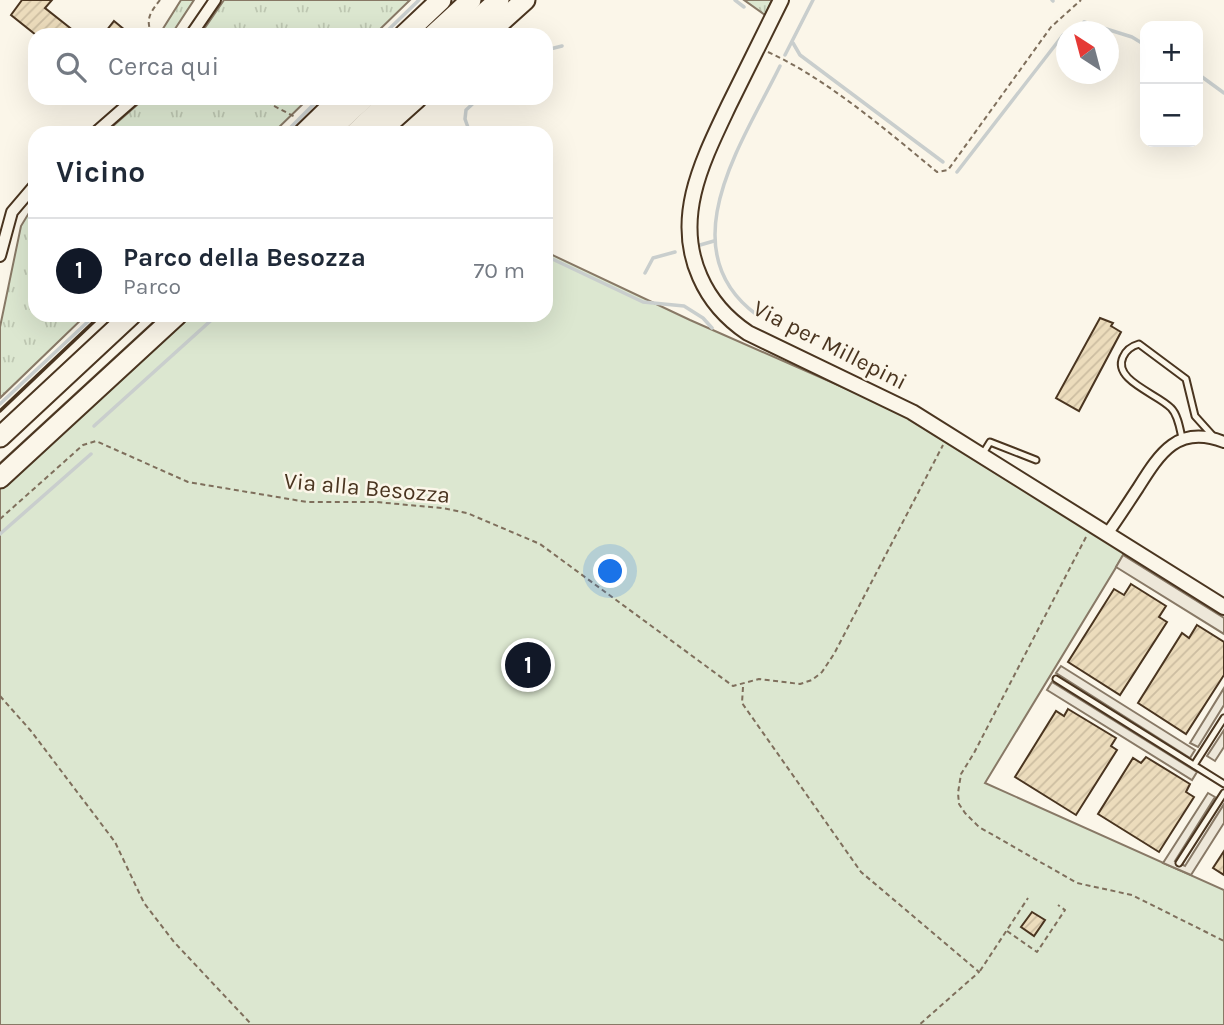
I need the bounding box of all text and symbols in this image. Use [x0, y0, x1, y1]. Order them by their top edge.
north arrow [1056, 21, 1119, 84]
map controls [1140, 21, 1203, 147]
button: + [1140, 21, 1203, 84]
search box [28, 28, 553, 105]
icon: search [52, 48, 90, 86]
text: Cerca qui [108, 51, 219, 82]
button: − [1140, 84, 1203, 147]
text: Vicino [56, 154, 145, 190]
text: Parco della Besozza [123, 242, 366, 273]
text: 1 [75, 257, 83, 284]
text: 70 m [474, 257, 525, 284]
text: Parco [123, 273, 181, 300]
street label: Via per Millepini [749, 295, 911, 395]
street label: Via alla Besozza [283, 467, 451, 509]
your location [593, 554, 627, 588]
pin: 1 [505, 639, 551, 691]

